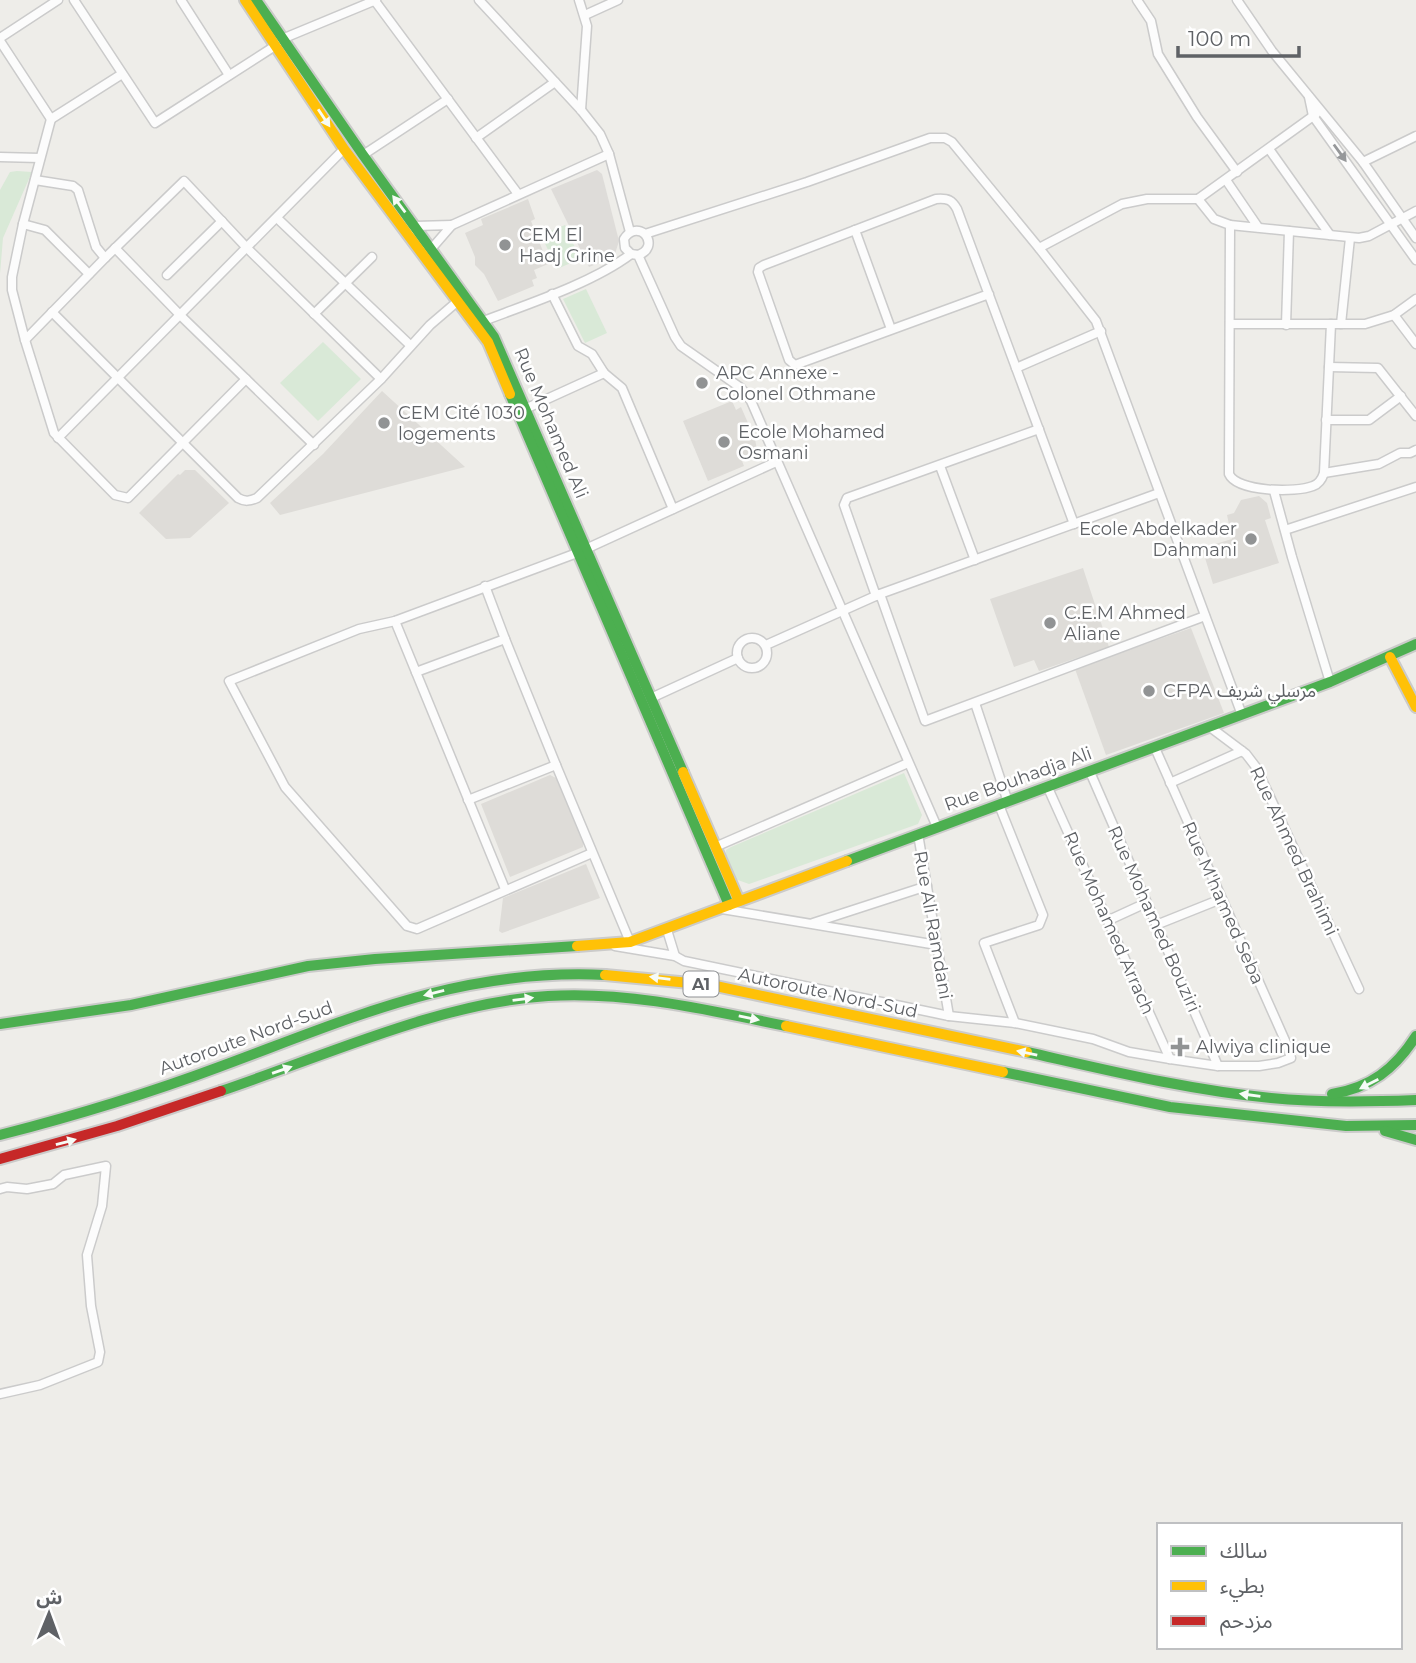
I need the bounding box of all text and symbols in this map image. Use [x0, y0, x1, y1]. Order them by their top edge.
scale bar [1178, 14, 1299, 58]
text: 100 m [1188, 26, 1251, 51]
one-way arrow [317, 108, 330, 128]
one-way arrow [1332, 144, 1346, 162]
one-way arrow [392, 195, 406, 213]
place label: CEM El Hadj Grine [519, 224, 615, 267]
marker: CEM El Hadj Grine [497, 237, 513, 253]
street label: Rue Mohamed Ali [509, 344, 593, 502]
place label: APC Annexe - Colonel Othmane [716, 362, 876, 405]
marker: APC Annexe - Colonel Othmane [694, 375, 710, 391]
place label: CEM Cité 1030 logements [398, 402, 525, 445]
marker: CEM Cité 1030 logements [376, 415, 392, 431]
place label: Ecole Mohamed Osmani [738, 421, 885, 464]
marker: Ecole Mohamed Osmani [716, 434, 732, 450]
place label: Ecole Abdelkader Dahmani [1079, 518, 1237, 561]
marker: Ecole Abdelkader Dahmani [1243, 531, 1259, 547]
place label: C.E.M Ahmed Aliane [1064, 602, 1186, 645]
marker: C.E.M Ahmed Aliane [1042, 615, 1058, 631]
place label: CFPA مرسلي شريف [1163, 680, 1316, 704]
marker: CFPA مرسلي شريف [1141, 683, 1157, 699]
street label: Rue Bouhadja Ali [941, 742, 1095, 816]
street label: Rue Ahmed Brahimi [1245, 763, 1343, 939]
street label: Rue M'hamed Seba [1177, 818, 1269, 988]
street label: Rue Mohamed Bouziri [1103, 822, 1205, 1016]
street label: Rue Mohamed Arrach [1059, 828, 1159, 1018]
street label: Rue Ali Ramdani [909, 849, 957, 1001]
street label: Autoroute Nord-Sud [736, 963, 920, 1023]
road number: A1 [684, 972, 718, 996]
one-way arrow [649, 973, 671, 984]
one-way arrow [423, 988, 445, 999]
one-way arrow [512, 994, 534, 1005]
street label: Autoroute Nord-Sud [156, 996, 336, 1080]
one-way arrow [738, 1013, 760, 1024]
place label: Alwiya clinique [1196, 1036, 1331, 1058]
marker: Alwiya clinique [1170, 1037, 1190, 1057]
one-way arrow [1016, 1047, 1038, 1058]
one-way arrow [272, 1064, 293, 1075]
one-way arrow [1359, 1077, 1379, 1089]
one-way arrow [1239, 1090, 1261, 1101]
one-way arrow [55, 1136, 77, 1147]
legend [1157, 1523, 1402, 1649]
text: سالك [1220, 1538, 1267, 1563]
text: بطيء [1220, 1573, 1265, 1602]
north arrow [14, 1579, 84, 1649]
text: ش [36, 1586, 63, 1609]
text: مزدحم [1220, 1608, 1273, 1636]

